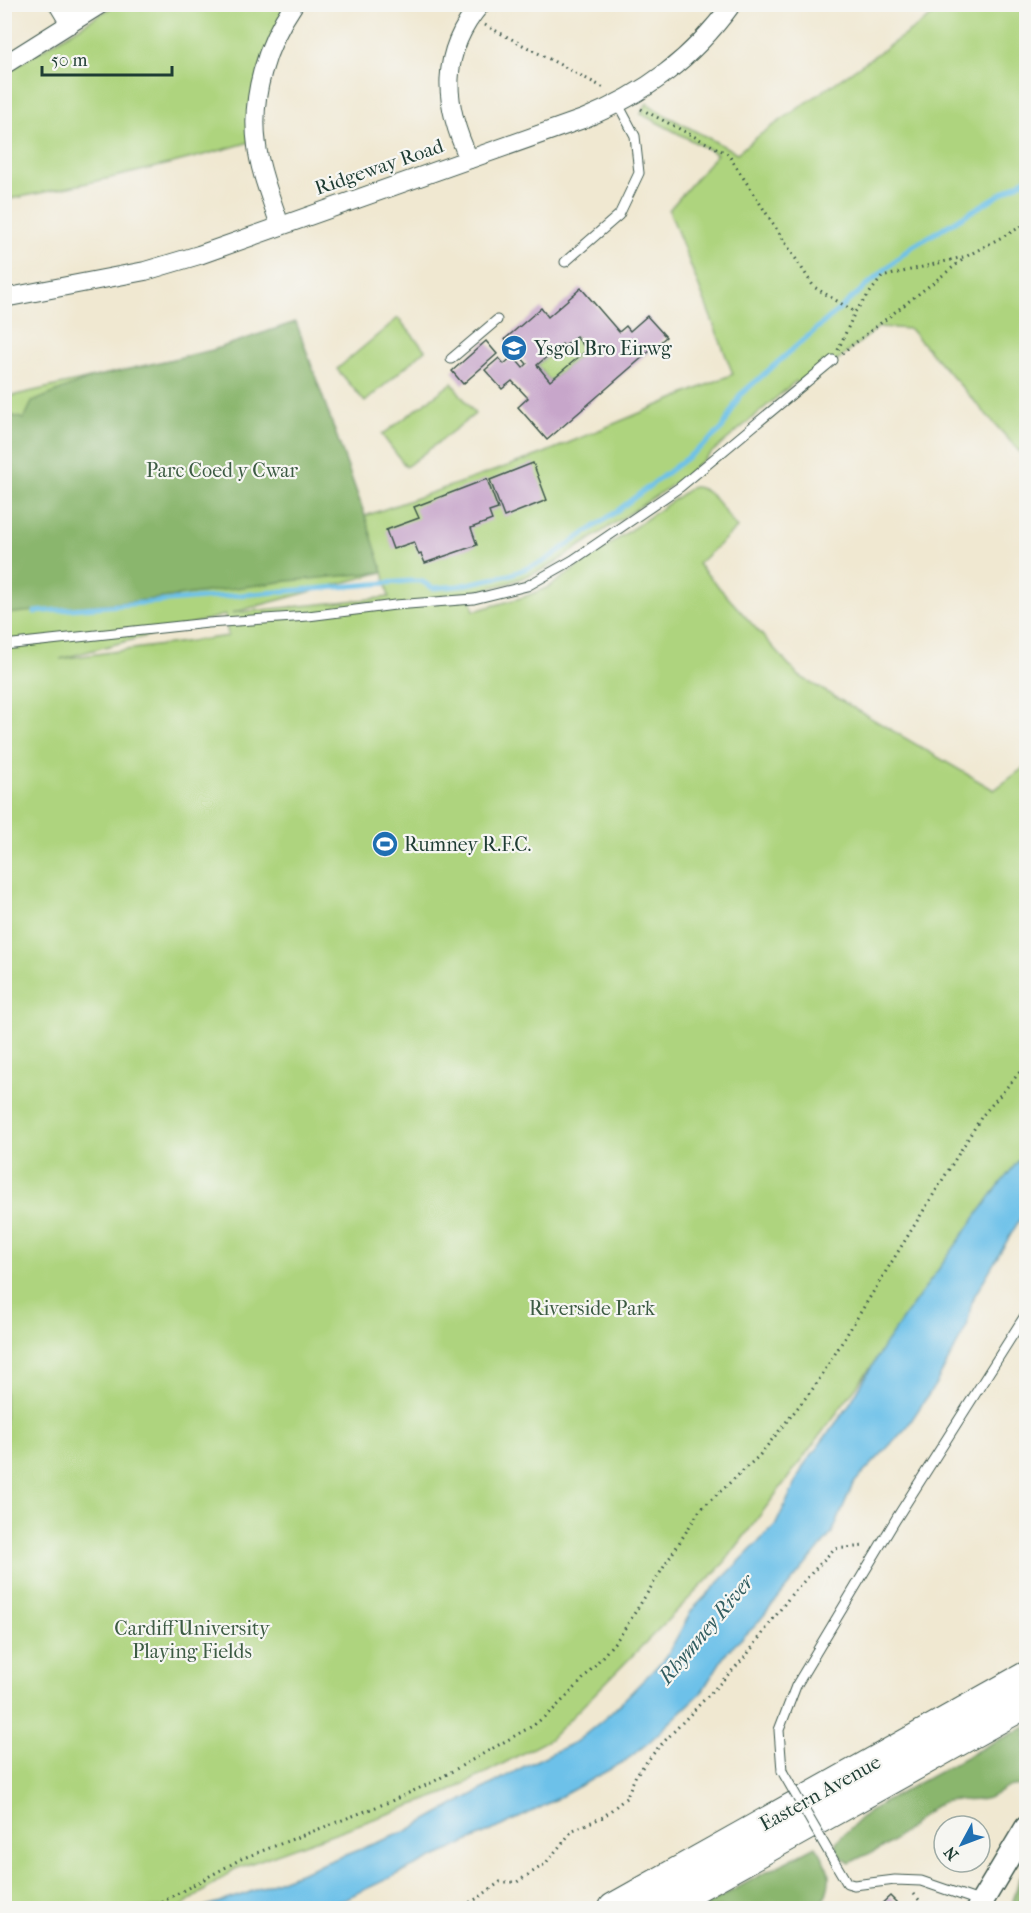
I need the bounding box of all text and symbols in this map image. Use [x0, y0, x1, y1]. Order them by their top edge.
scale bar [42, 39, 172, 77]
text: 50 m [51, 50, 88, 71]
street label: Ridgeway Road [312, 134, 447, 200]
school or university icon: Ysgol Bro Eirwg [499, 333, 529, 363]
place label: Ysgol Bro Eirwg [533, 337, 672, 360]
park label: Parc Coed y Cwar [146, 459, 299, 482]
sports icon: Rumney R.F.C. [370, 829, 400, 859]
place label: Rumney R.F.C. [404, 833, 532, 856]
park label: Riverside Park [529, 1297, 656, 1320]
water label: Rhymney River [652, 1568, 760, 1690]
park label: Cardiff University Playing Fields [114, 1617, 271, 1663]
street label: Eastern Avenue [755, 1750, 885, 1836]
north arrow [932, 1814, 992, 1874]
text: N [939, 1842, 962, 1864]

